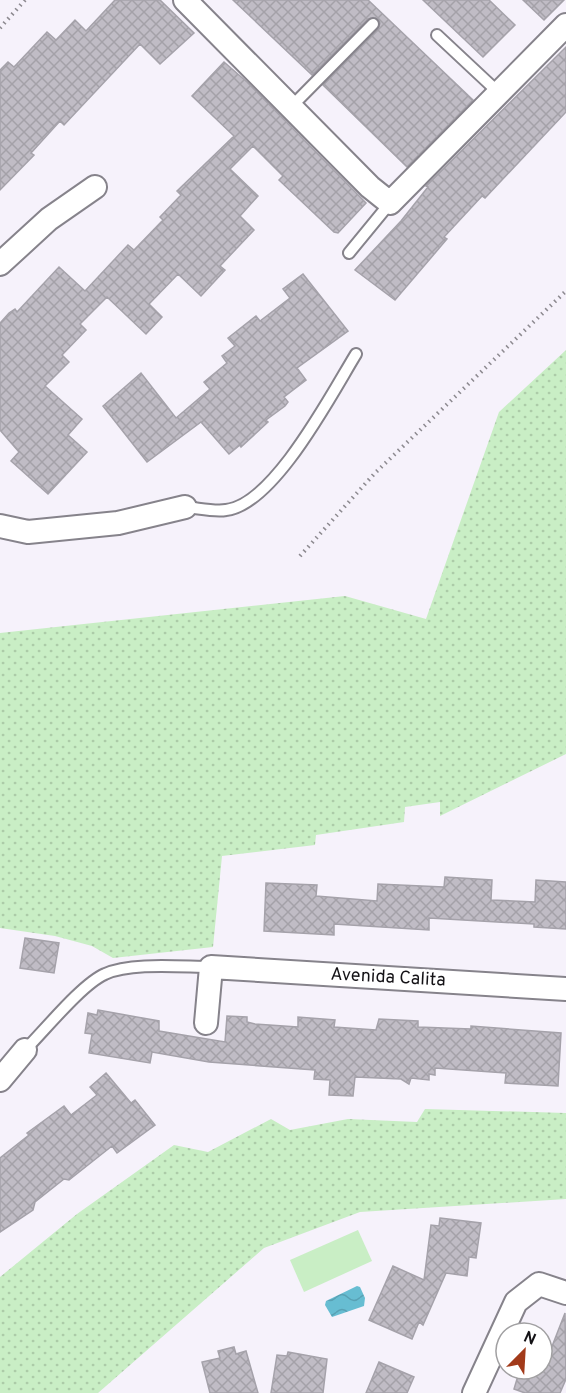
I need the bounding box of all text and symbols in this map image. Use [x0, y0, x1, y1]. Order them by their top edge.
street label: Avenida Calita [330, 963, 446, 993]
north arrow [494, 1321, 554, 1381]
text: N [520, 1328, 539, 1351]

